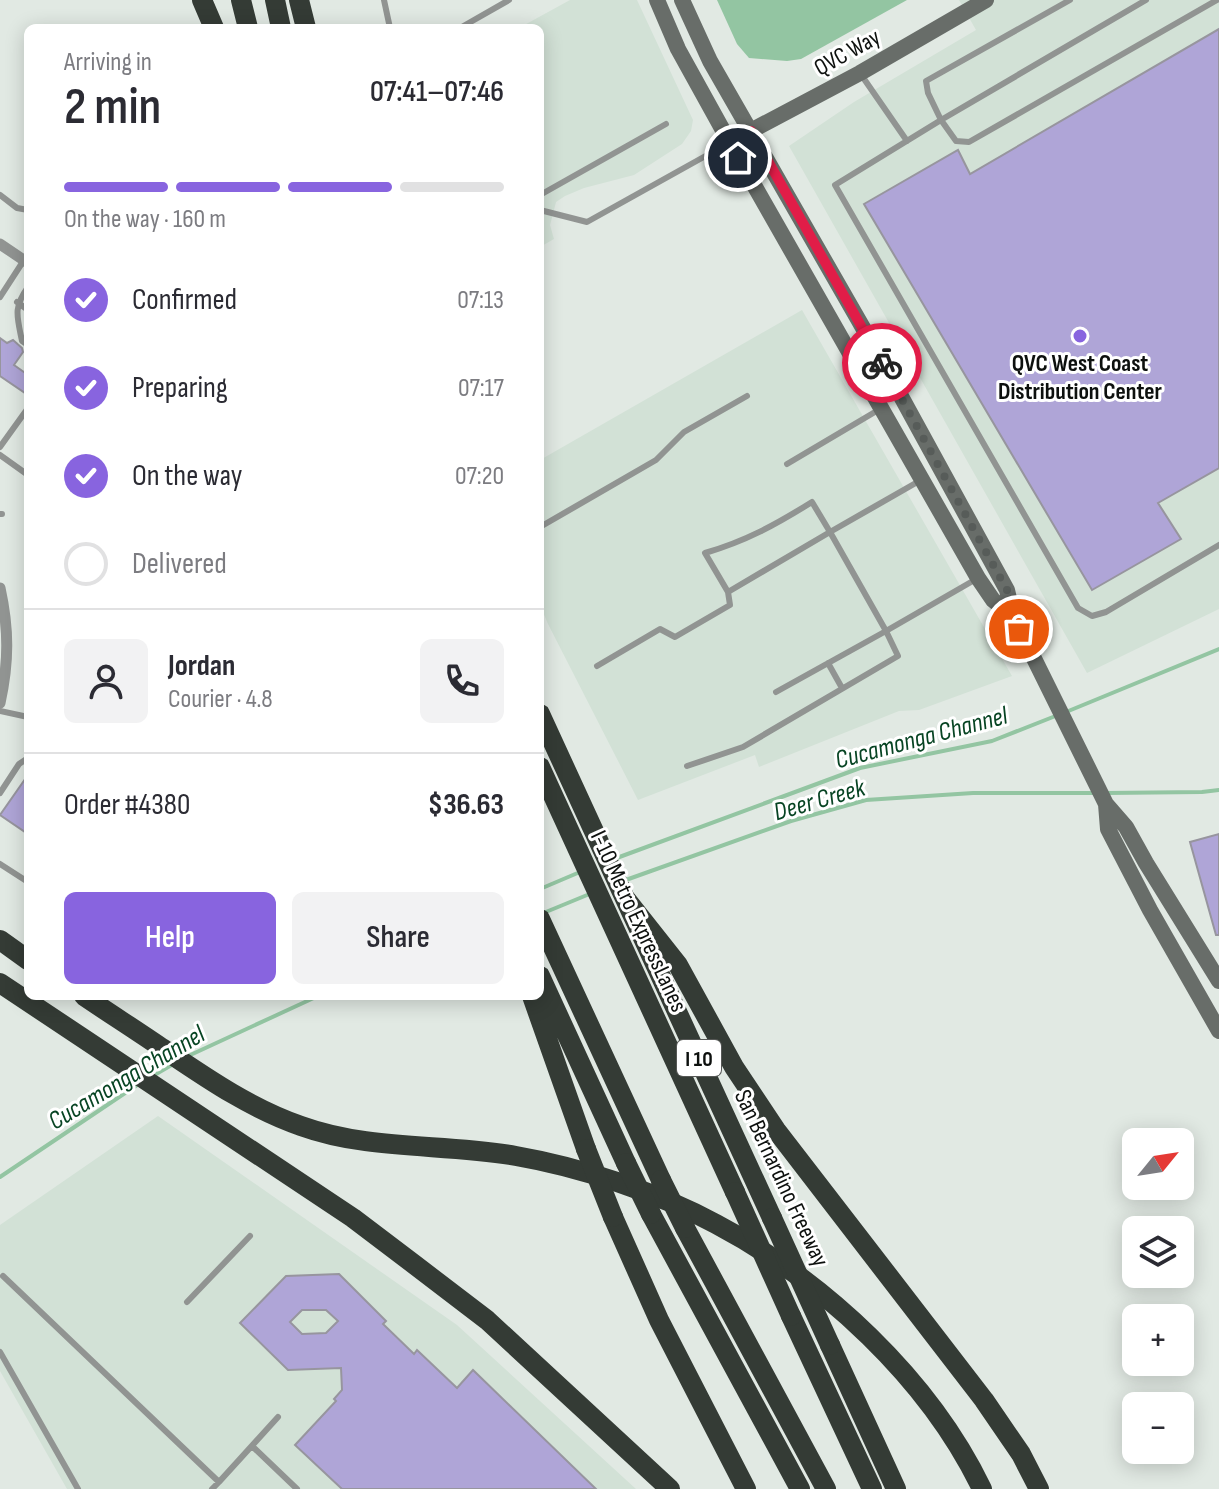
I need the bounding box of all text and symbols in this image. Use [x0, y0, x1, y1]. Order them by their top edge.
street label: QVC Way [809, 23, 885, 82]
text: Arriving in [64, 47, 152, 78]
text: 07:41–07:46 [370, 74, 504, 110]
text: 2 min [64, 76, 161, 139]
pin [704, 124, 772, 192]
icon: home [716, 136, 760, 180]
text: On the way · 160 m [64, 204, 226, 235]
icon: check [64, 278, 108, 322]
text: Confirmed [132, 282, 237, 318]
text: 07:13 [457, 285, 504, 316]
courier [842, 323, 922, 403]
marker: QVC West Coast Distribution Center [1071, 327, 1089, 345]
icon: bike [860, 341, 904, 385]
place label: QVC West Coast Distribution Center [998, 349, 1163, 406]
icon: check [64, 366, 108, 410]
text: Preparing [132, 370, 228, 406]
text: 07:17 [458, 373, 504, 404]
icon: check [64, 454, 108, 498]
text: On the way [132, 458, 242, 494]
text: 07:20 [455, 461, 504, 492]
text: Delivered [132, 546, 227, 582]
pin [985, 595, 1053, 663]
icon: bag [997, 607, 1041, 651]
button: person [64, 639, 148, 723]
button: phone [420, 639, 504, 723]
text: Jordan [168, 648, 235, 684]
text: Courier · 4.8 [168, 684, 273, 715]
water label: Cucamonga Channel [832, 700, 1012, 776]
water label: Deer Creek [770, 772, 870, 828]
text: Order #4380 [64, 787, 190, 823]
text: $36.63 [428, 787, 504, 823]
street label: I-10 Metro ExpressLanes [584, 826, 693, 1016]
button: Help [64, 892, 276, 984]
button: Share [292, 892, 504, 984]
water label: Cucamonga Channel [43, 1019, 212, 1137]
road number: I 10 [677, 1040, 721, 1076]
street label: San Bernardino Freeway [728, 1085, 835, 1271]
north arrow [1122, 1128, 1194, 1200]
map controls [1122, 1128, 1194, 1464]
button: layers [1122, 1216, 1194, 1288]
button: + [1122, 1304, 1194, 1376]
button: − [1122, 1392, 1194, 1464]

